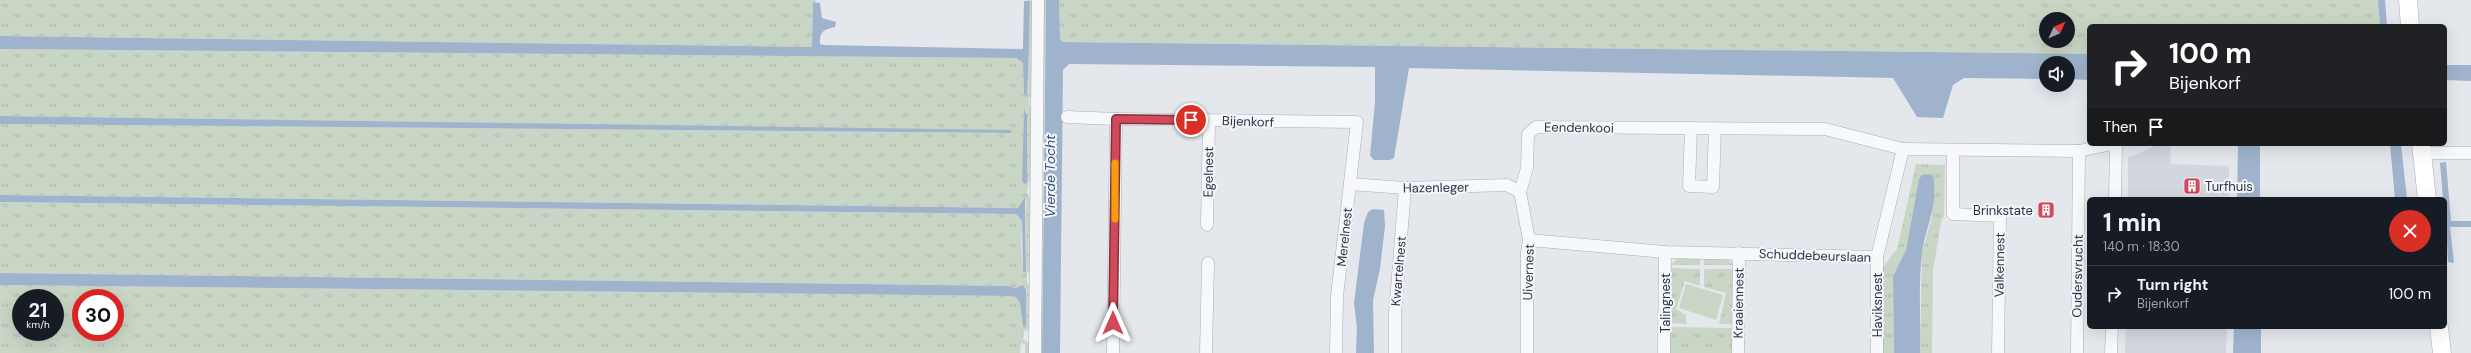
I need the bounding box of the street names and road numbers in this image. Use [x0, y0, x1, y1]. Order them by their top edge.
street label: Bijenkorf [1222, 112, 1275, 131]
street label: Eendenkooi [1544, 118, 1614, 137]
street label: Egelnest [1200, 146, 1217, 198]
street label: Hazenleger [1403, 178, 1469, 197]
street label: Merelnest [1333, 207, 1356, 267]
street label: Valkennest [1990, 232, 2009, 298]
street label: Oudersvrucht [2068, 234, 2087, 318]
street label: Kwartelnest [1387, 235, 1410, 307]
street label: Uivernest [1519, 243, 1538, 301]
street label: Schuddebeurslaan [1759, 245, 1871, 266]
street label: Kraaiennest [1729, 268, 1748, 339]
street label: Talingnest [1657, 273, 1674, 333]
street label: Haviksnest [1869, 273, 1886, 337]

